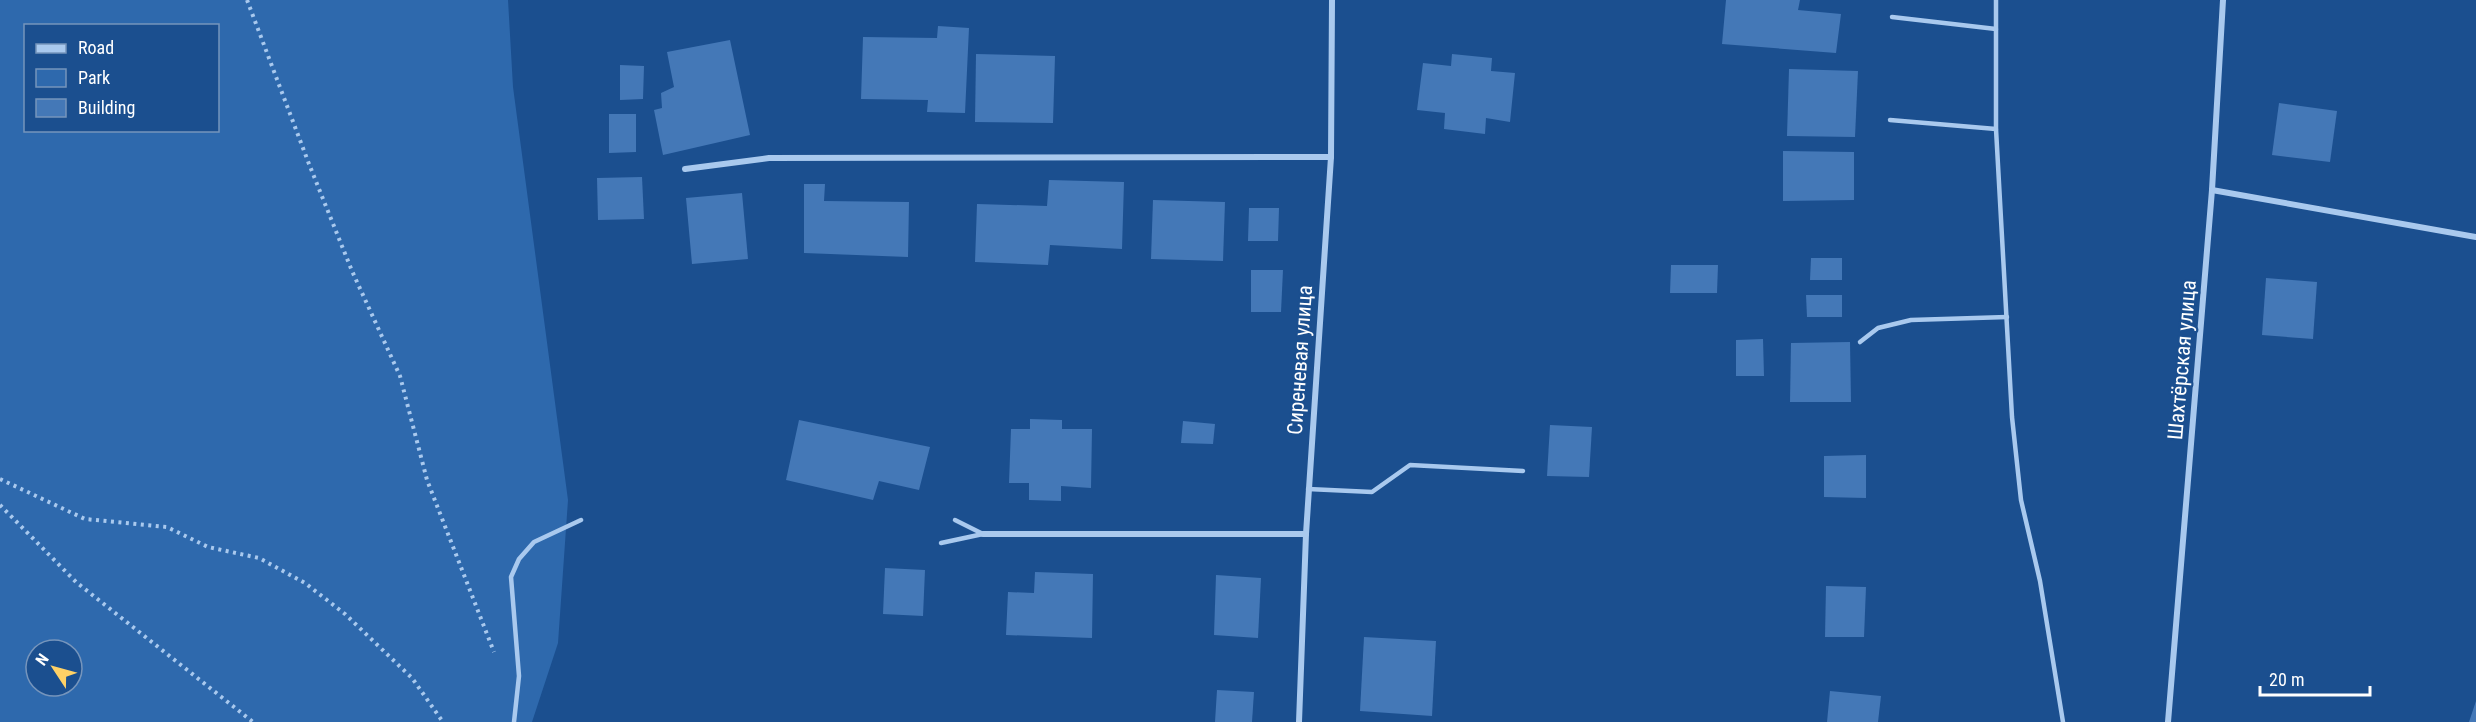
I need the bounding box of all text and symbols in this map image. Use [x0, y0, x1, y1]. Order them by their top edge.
legend [24, 24, 219, 132]
text: Road [78, 37, 114, 58]
text: Park [78, 67, 110, 88]
text: Building [78, 97, 135, 118]
street label: Шахтёрская улица [2163, 279, 2201, 441]
street label: Сиреневая улица [1283, 284, 1317, 436]
north arrow [24, 638, 84, 698]
text: N [32, 650, 53, 669]
scale bar [2260, 659, 2370, 697]
text: 20 m [2269, 669, 2304, 690]

